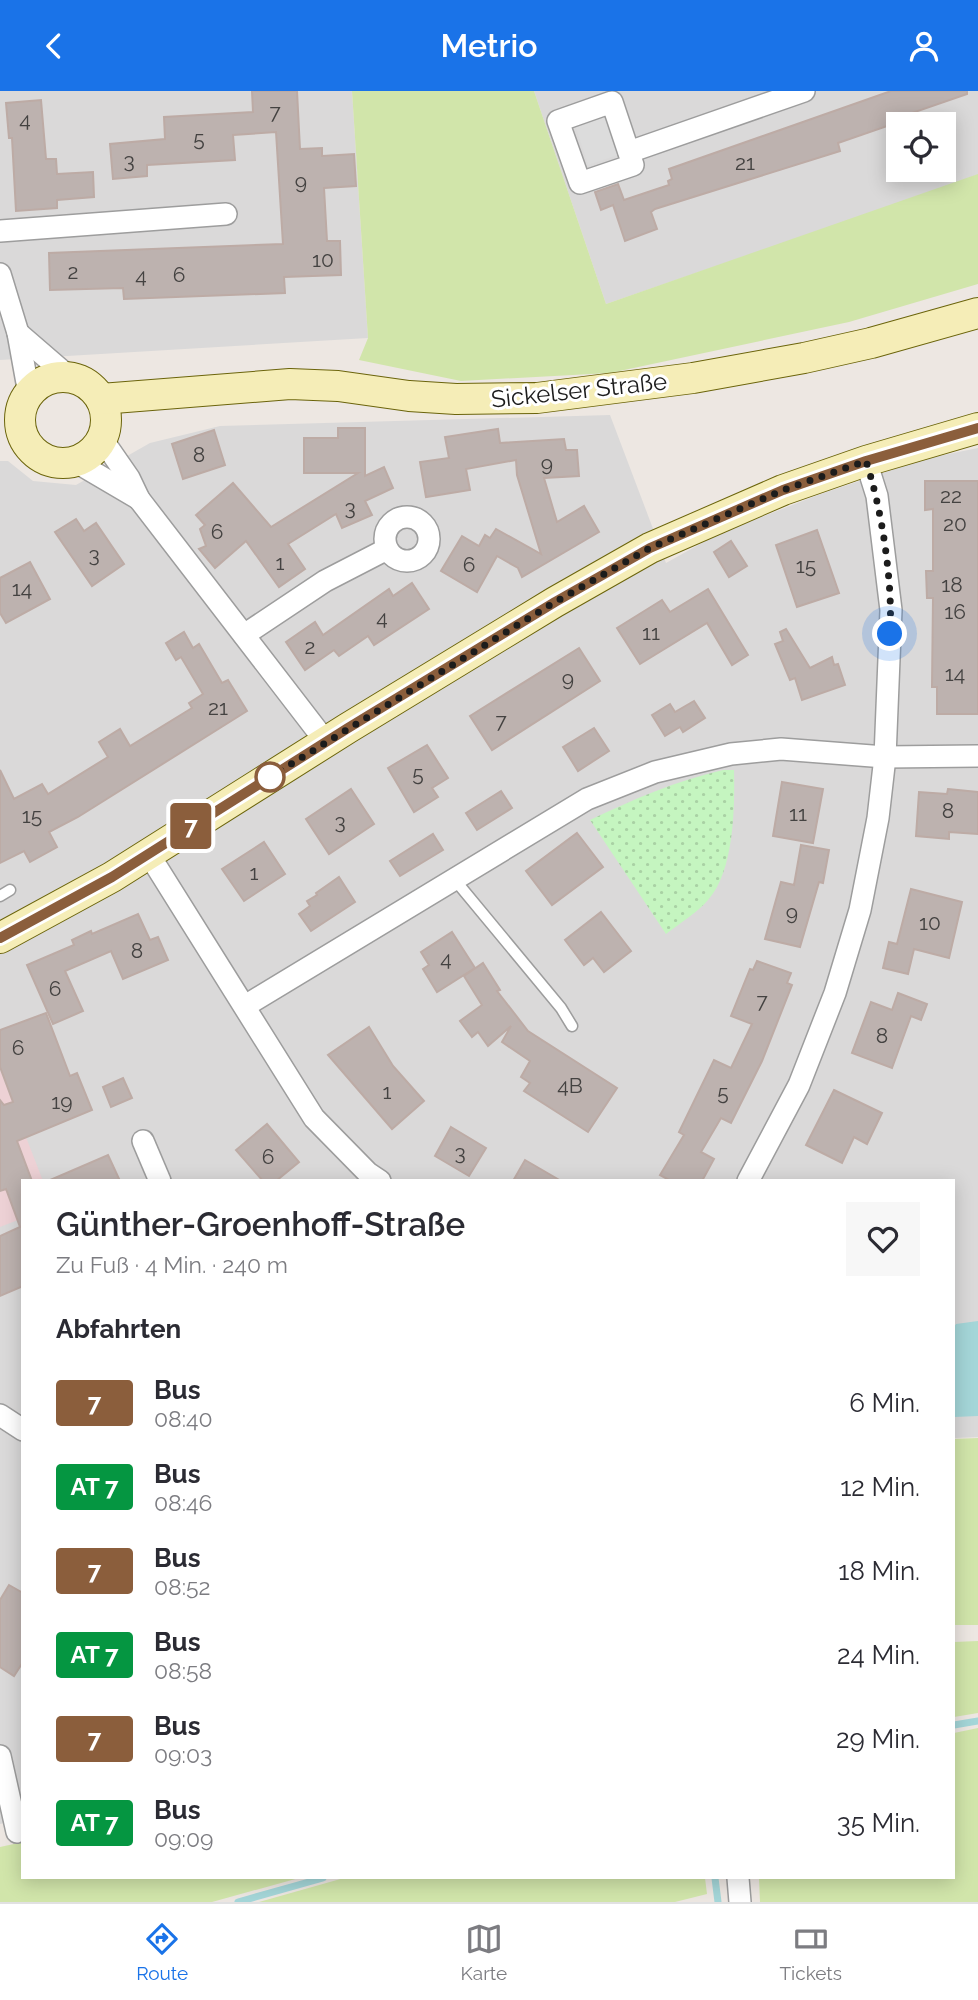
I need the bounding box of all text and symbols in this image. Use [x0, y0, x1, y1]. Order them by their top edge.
icon: back [35, 27, 73, 65]
text: Metrio [440, 27, 538, 64]
icon: person [905, 27, 943, 65]
house number: 7 [269, 99, 281, 124]
house number: 4 [19, 107, 31, 132]
map controls [886, 112, 956, 182]
button: locate [886, 112, 956, 182]
house number: 5 [193, 126, 205, 151]
house number: 3 [123, 148, 135, 173]
house number: 21 [735, 150, 755, 175]
house number: 9 [295, 169, 307, 194]
house number: 10 [312, 247, 334, 272]
house number: 2 [68, 259, 78, 284]
house number: 6 [173, 262, 185, 287]
house number: 4 [135, 263, 147, 288]
street label: Sickelser Straße [490, 366, 668, 414]
house number: 8 [193, 442, 205, 467]
house number: 9 [541, 451, 553, 476]
house number: 22 [940, 483, 962, 508]
house number: 3 [344, 495, 356, 520]
house number: 20 [943, 511, 967, 536]
house number: 6 [211, 519, 223, 544]
house number: 3 [88, 542, 100, 567]
house number: 1 [276, 550, 285, 575]
house number: 6 [463, 552, 475, 577]
house number: 15 [796, 553, 816, 578]
house number: 18 [941, 572, 963, 597]
house number: 14 [12, 576, 32, 601]
house number: 16 [944, 599, 966, 624]
house number: 4 [376, 605, 388, 630]
your location [872, 616, 907, 651]
house number: 11 [642, 620, 660, 645]
house number: 2 [305, 634, 315, 659]
house number: 14 [945, 661, 965, 686]
house number: 9 [562, 666, 574, 691]
house number: 21 [208, 695, 228, 720]
house number: 7 [495, 708, 507, 733]
house number: 5 [412, 761, 424, 786]
unlabelled marker [255, 762, 285, 792]
house number: 8 [942, 798, 954, 823]
house number: 11 [789, 801, 807, 826]
house number: 15 [22, 803, 42, 828]
line badge: 7 [168, 803, 214, 849]
house number: 3 [334, 809, 346, 834]
text: 7 [184, 811, 198, 840]
house number: 1 [250, 860, 259, 885]
house number: 9 [786, 900, 798, 925]
house number: 10 [919, 910, 941, 935]
house number: 8 [131, 938, 143, 963]
house number: 4 [440, 946, 452, 971]
house number: 6 [49, 976, 61, 1001]
house number: 7 [756, 988, 768, 1013]
house number: 8 [876, 1023, 888, 1048]
house number: 6 [12, 1035, 24, 1060]
house number: 4B [557, 1073, 583, 1098]
house number: 1 [383, 1079, 392, 1104]
house number: 5 [717, 1080, 729, 1105]
house number: 19 [51, 1089, 73, 1114]
house number: 3 [454, 1140, 466, 1165]
house number: 6 [262, 1144, 274, 1169]
button: heart [846, 1202, 920, 1276]
text: Günther-Groenhoff-Straße [56, 1205, 465, 1244]
text: Zu Fuß · 4 Min. · 240 m [56, 1251, 288, 1278]
text: Abfahrten [56, 1314, 181, 1344]
text: Bus [154, 1375, 201, 1405]
text: 7 [88, 1388, 101, 1417]
text: 6 Min. [849, 1388, 920, 1418]
text: 08:40 [154, 1405, 213, 1432]
text: Bus [154, 1459, 201, 1489]
text: AT 7 [71, 1472, 118, 1501]
text: 12 Min. [840, 1472, 920, 1502]
text: 08:46 [154, 1489, 212, 1516]
text: Bus [154, 1543, 201, 1573]
text: 7 [88, 1556, 101, 1585]
text: 18 Min. [838, 1556, 920, 1586]
text: 08:52 [154, 1573, 211, 1600]
text: Bus [154, 1627, 201, 1657]
text: AT 7 [71, 1640, 118, 1669]
text: 24 Min. [837, 1640, 920, 1670]
text: 08:58 [154, 1657, 212, 1684]
text: Bus [154, 1711, 201, 1741]
text: 7 [88, 1724, 101, 1753]
text: 29 Min. [836, 1724, 920, 1754]
text: 09:03 [154, 1741, 212, 1768]
text: Bus [154, 1795, 201, 1825]
text: AT 7 [71, 1808, 118, 1837]
text: 35 Min. [837, 1808, 920, 1838]
text: 09:09 [154, 1825, 213, 1852]
tab: Route [136, 1920, 188, 1984]
tab: Karte [461, 1920, 507, 1984]
tab: Tickets [780, 1920, 842, 1984]

